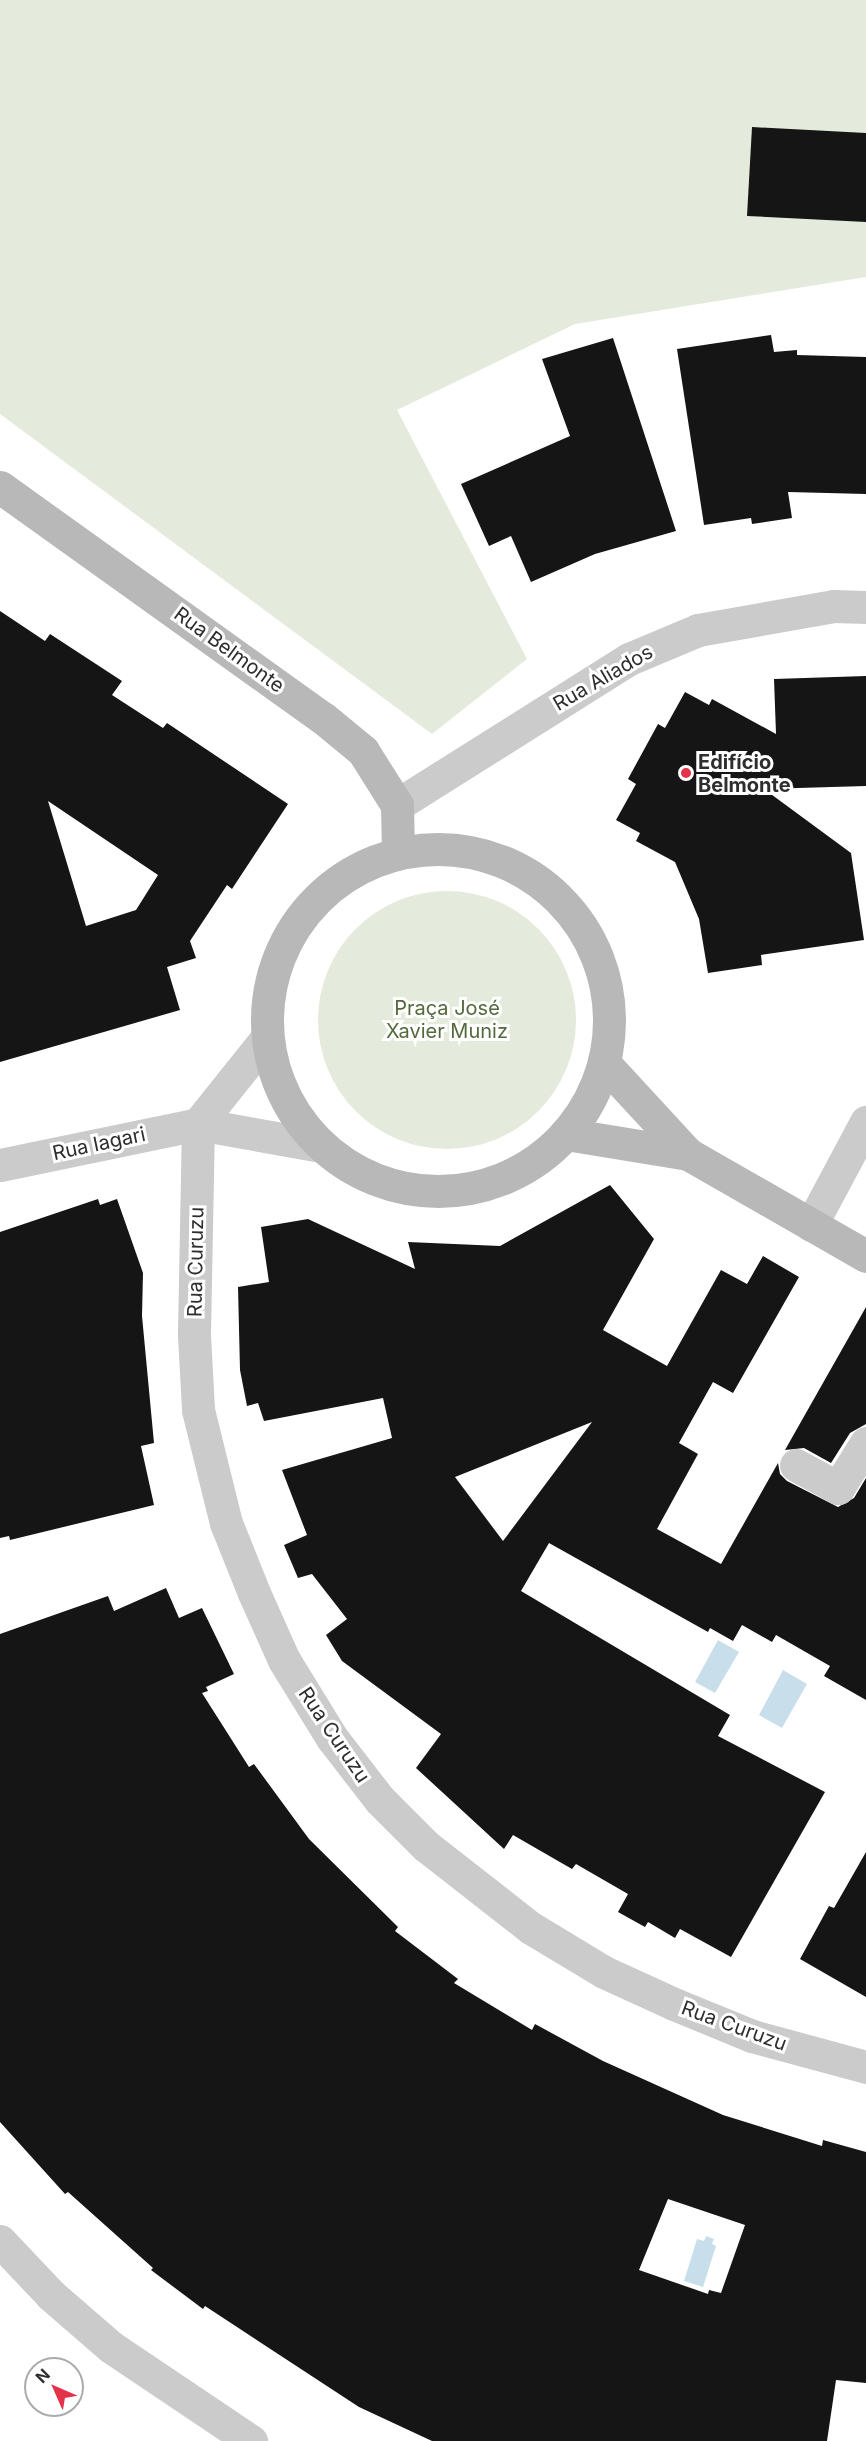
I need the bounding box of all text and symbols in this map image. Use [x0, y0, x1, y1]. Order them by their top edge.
street label: Rua Belmonte [169, 602, 289, 698]
street label: Rua Aliados [549, 640, 657, 716]
place label: Edifício Belmonte [698, 750, 791, 797]
marker: Edifício Belmonte [679, 766, 693, 780]
park label: Praça José Xavier Muniz [386, 996, 508, 1043]
street label: Rua Iagari [50, 1122, 148, 1166]
street label: Rua Curuzu [183, 1207, 209, 1317]
street label: Rua Curuzu [293, 1683, 375, 1787]
street label: Rua Curuzu [678, 1996, 790, 2056]
north arrow [24, 2357, 84, 2417]
text: N [31, 2364, 54, 2387]

